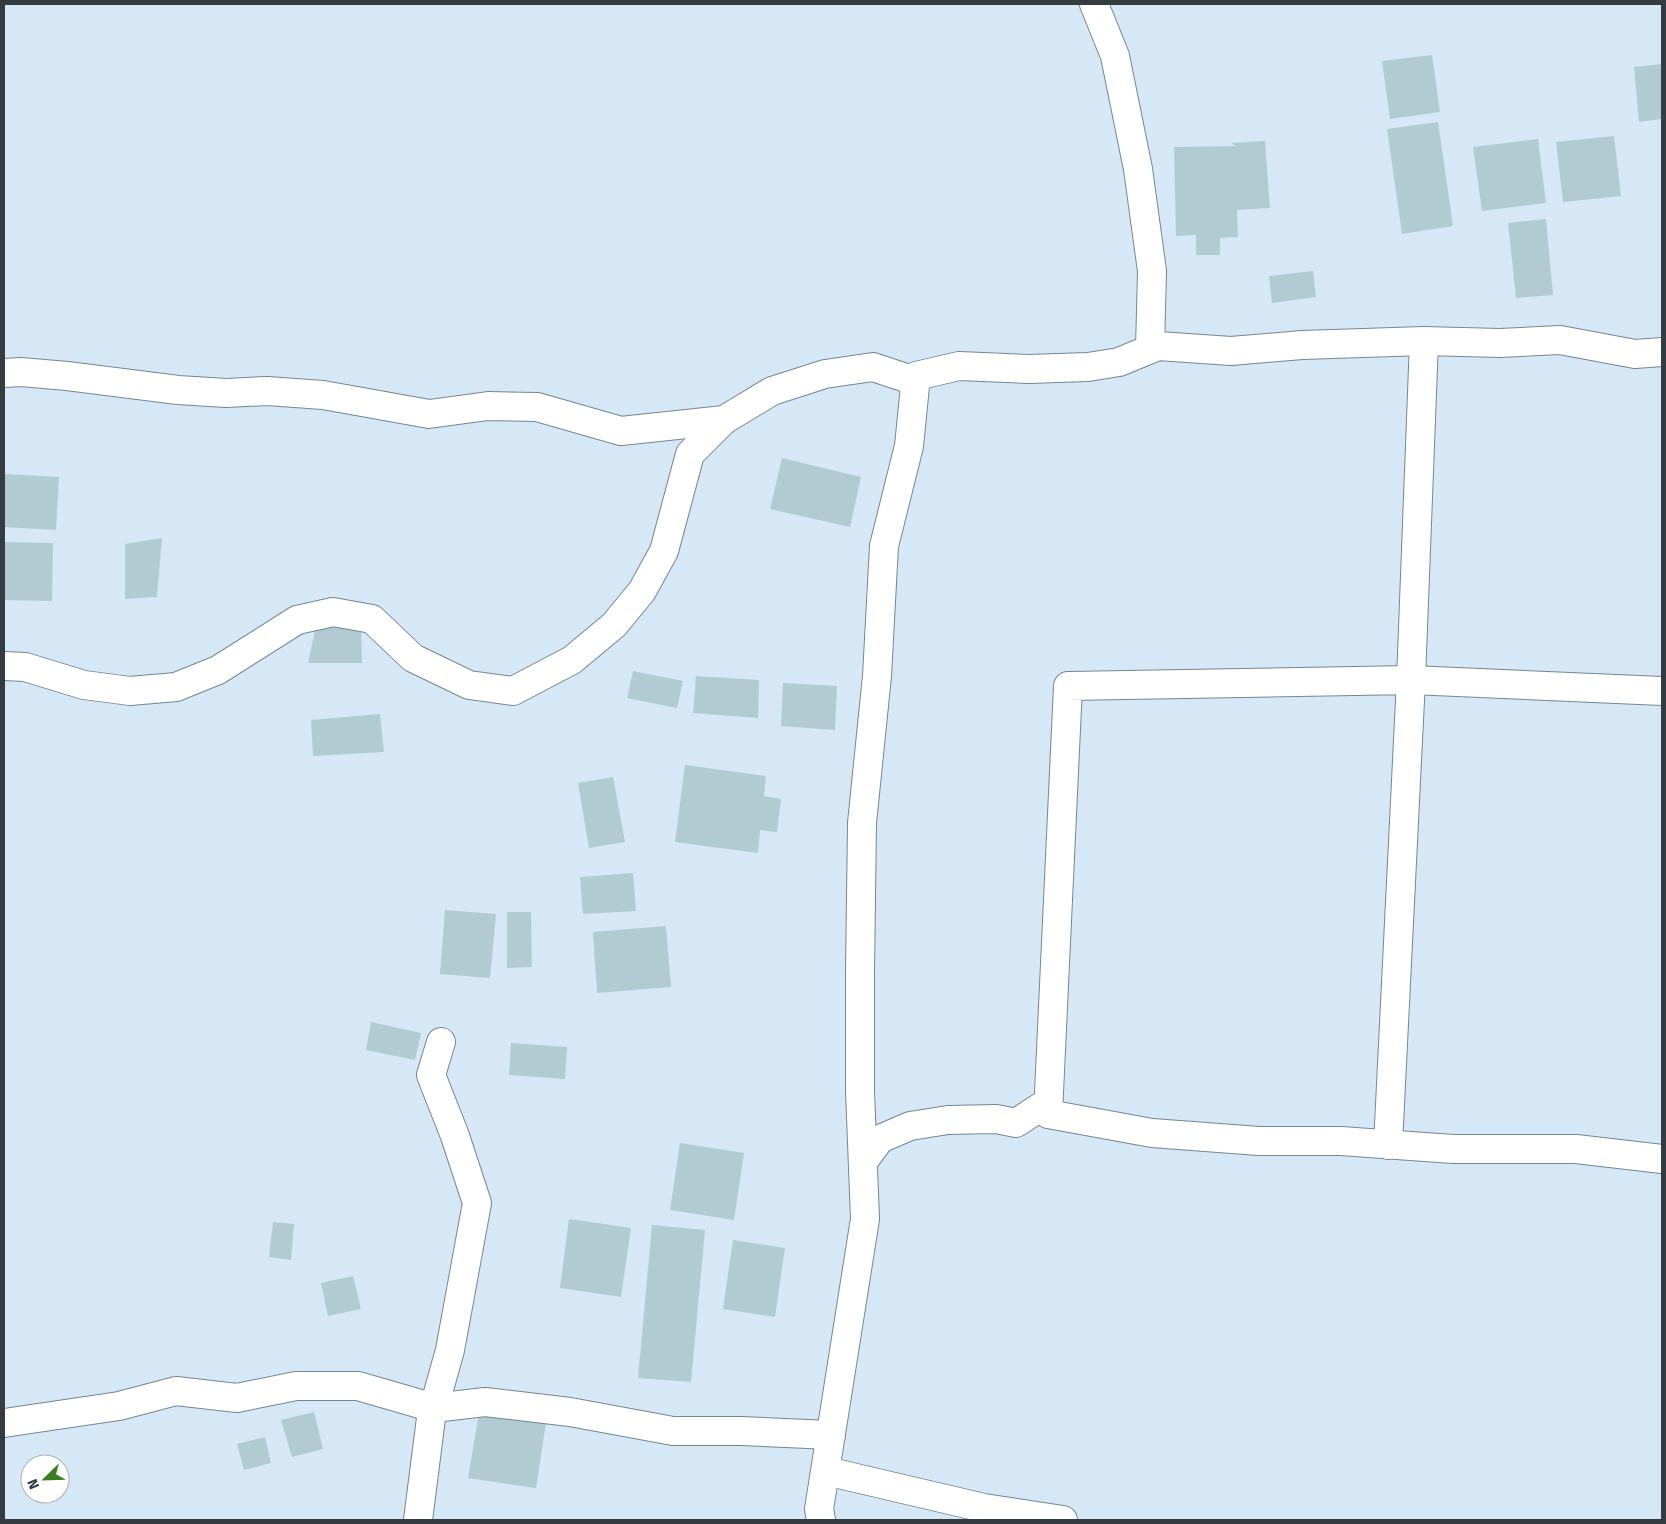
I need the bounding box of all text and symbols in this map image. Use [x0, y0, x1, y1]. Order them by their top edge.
north arrow [20, 1454, 70, 1504]
text: N [24, 1476, 43, 1491]

